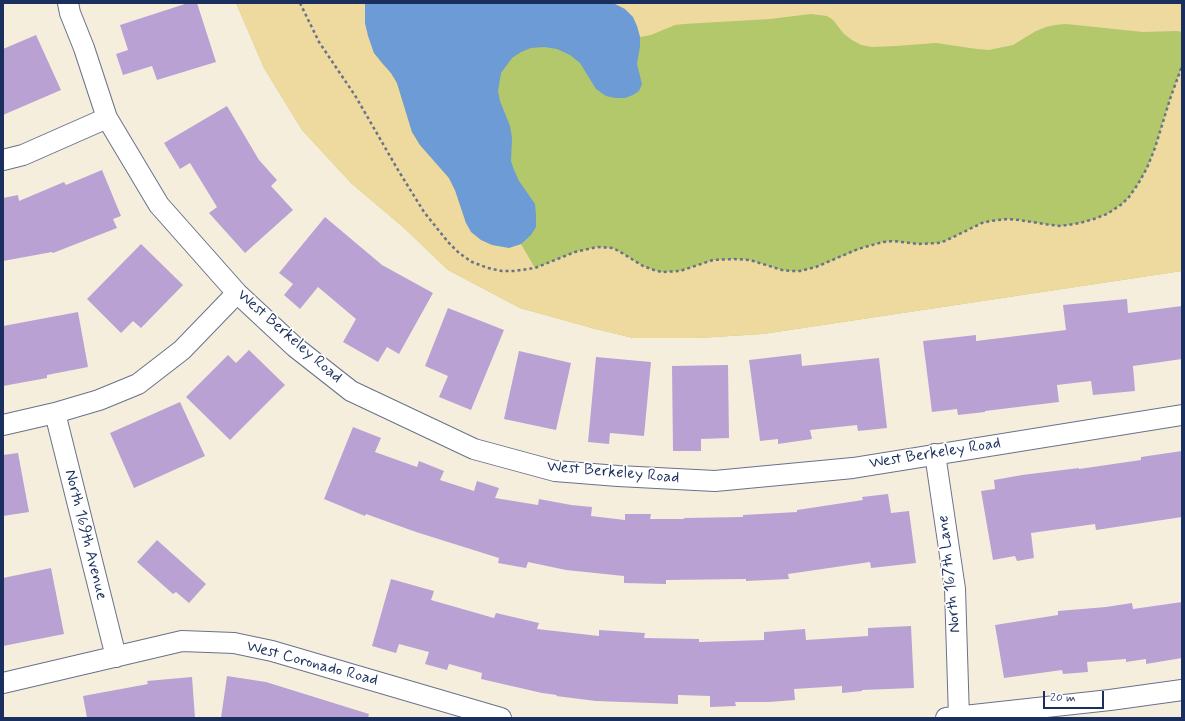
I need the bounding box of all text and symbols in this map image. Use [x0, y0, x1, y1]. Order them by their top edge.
street label: West Berkeley Road [233, 286, 345, 388]
street label: West Berkeley Road [868, 434, 1002, 474]
street label: West Berkeley Road [546, 458, 680, 488]
street label: North 169th Avenue [60, 468, 110, 602]
street label: North 167th Lane [934, 514, 966, 634]
street label: West Coronado Road [244, 637, 380, 691]
scale bar [1045, 683, 1106, 709]
text: 20 m [1050, 690, 1076, 706]

